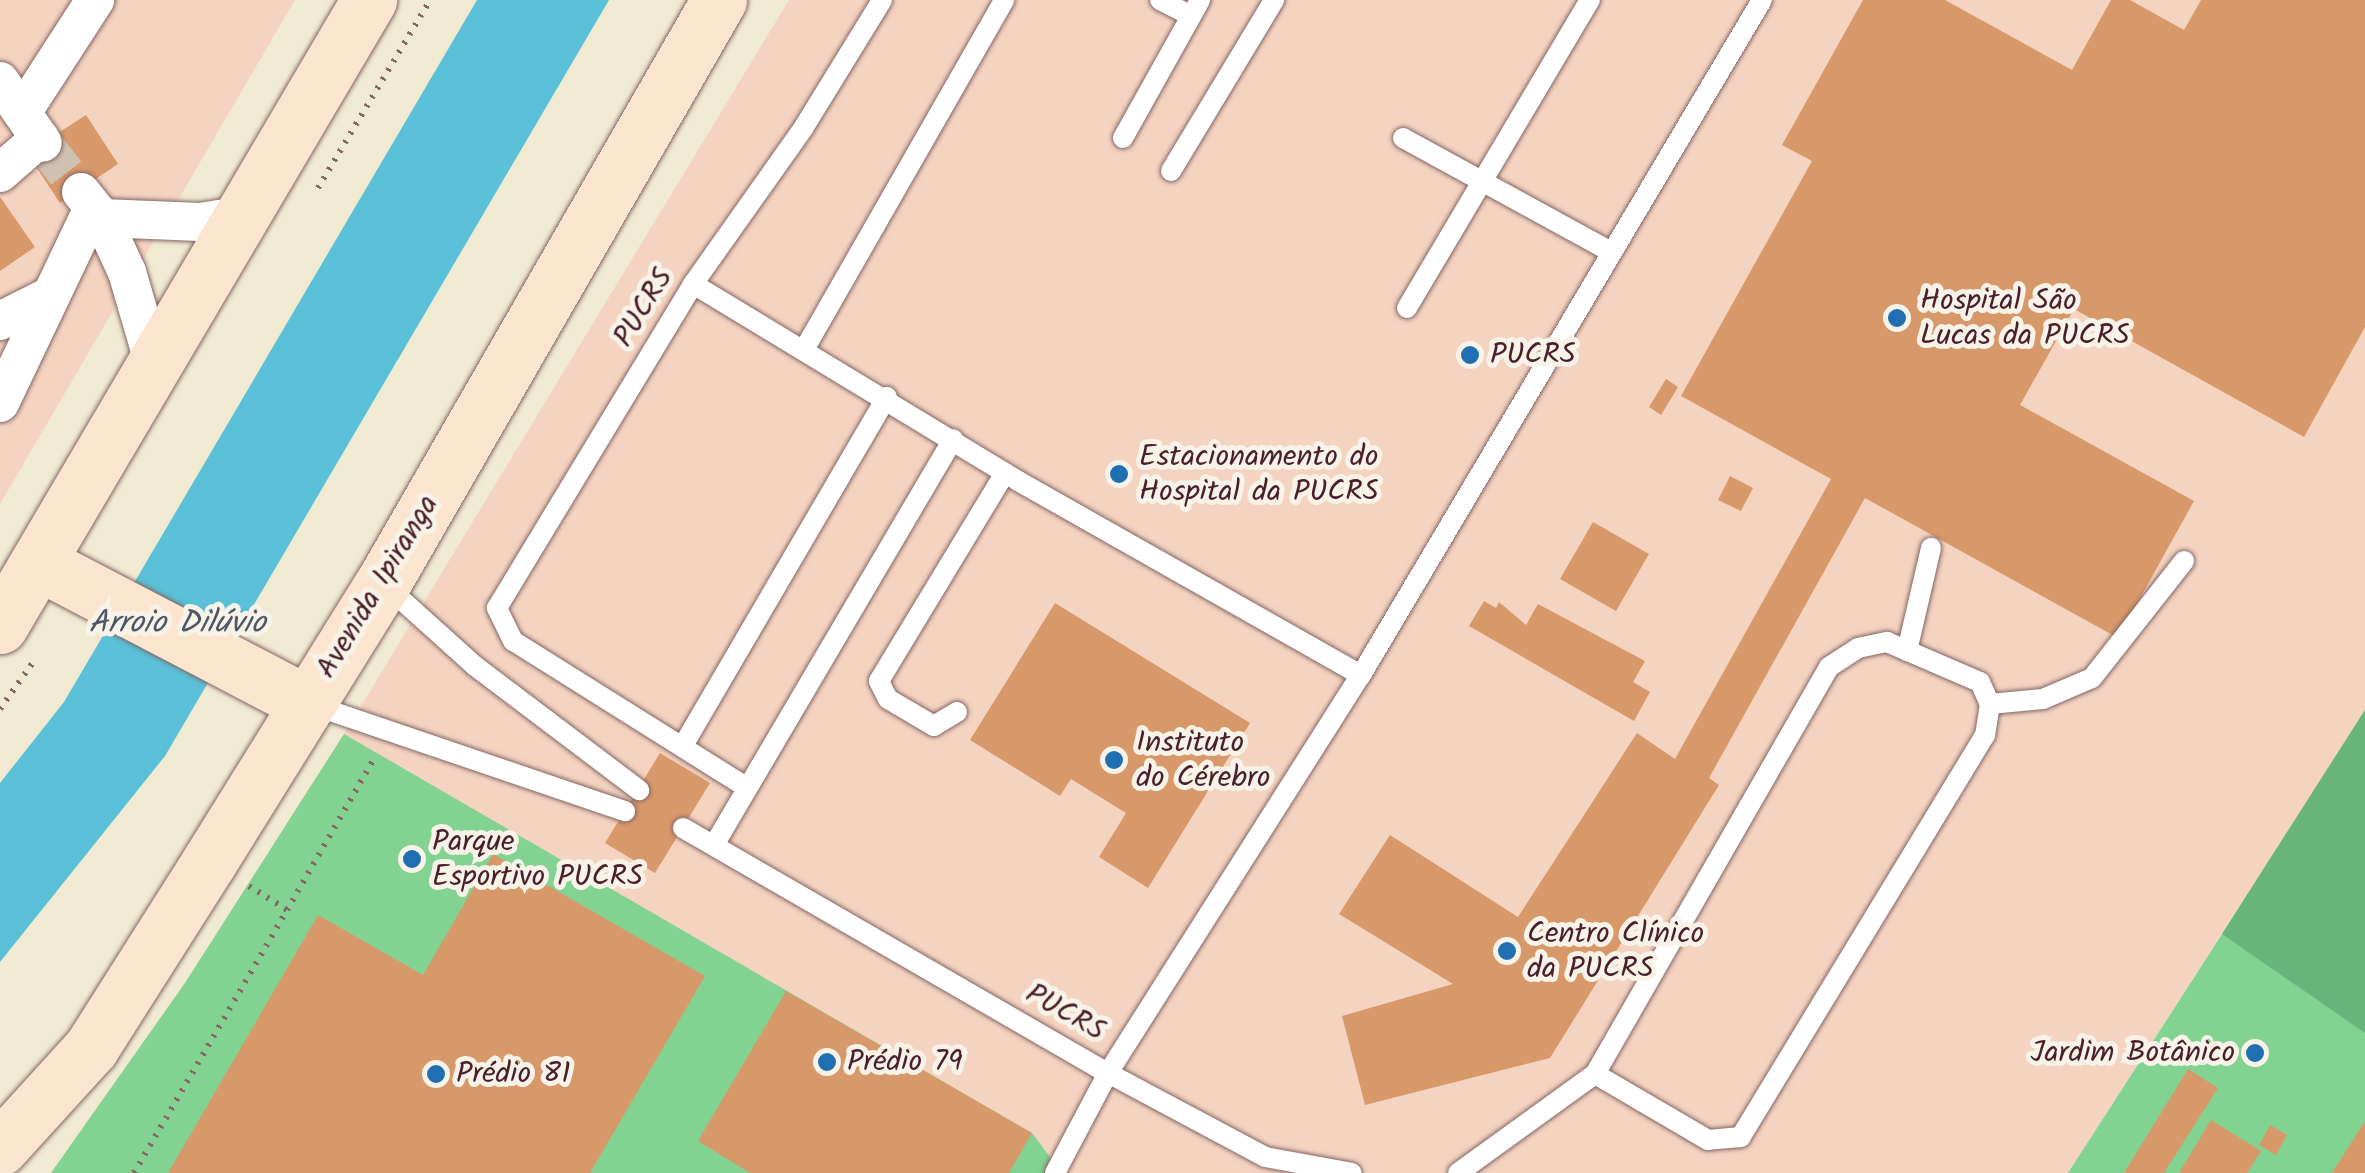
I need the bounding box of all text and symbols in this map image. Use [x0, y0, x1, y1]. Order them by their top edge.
street label: PUCRS [606, 262, 682, 354]
place label: Hospital São Lucas da PUCRS [1920, 283, 2130, 354]
marker: Hospital São Lucas da PUCRS [1884, 305, 1910, 331]
place label: PUCRS [1490, 337, 1576, 373]
marker: PUCRS [1459, 344, 1481, 366]
place label: Estacionamento do Hospital da PUCRS [1139, 439, 1379, 510]
marker: Estacionamento do Hospital da PUCRS [1108, 463, 1130, 485]
street label: Avenida Ipiranga [309, 489, 447, 685]
water label: Arroio Dilúvio [88, 605, 266, 643]
place label: Instituto do Cérebro [1136, 725, 1270, 796]
marker: Instituto do Cérebro [1101, 747, 1127, 773]
place label: Parque Esportivo PUCRS [432, 824, 643, 894]
marker: Parque Esportivo PUCRS [401, 848, 423, 870]
place label: Centro Clínico da PUCRS [1527, 916, 1704, 986]
marker: Centro Clínico da PUCRS [1496, 940, 1518, 962]
street label: PUCRS [1019, 976, 1111, 1050]
place label: Jardim Botânico [2030, 1035, 2235, 1071]
marker: Jardim Botânico [2244, 1042, 2266, 1064]
place label: Prédio 79 [847, 1044, 963, 1080]
marker: Prédio 79 [816, 1051, 838, 1073]
place label: Prédio 81 [456, 1056, 571, 1092]
marker: Prédio 81 [425, 1063, 447, 1085]

